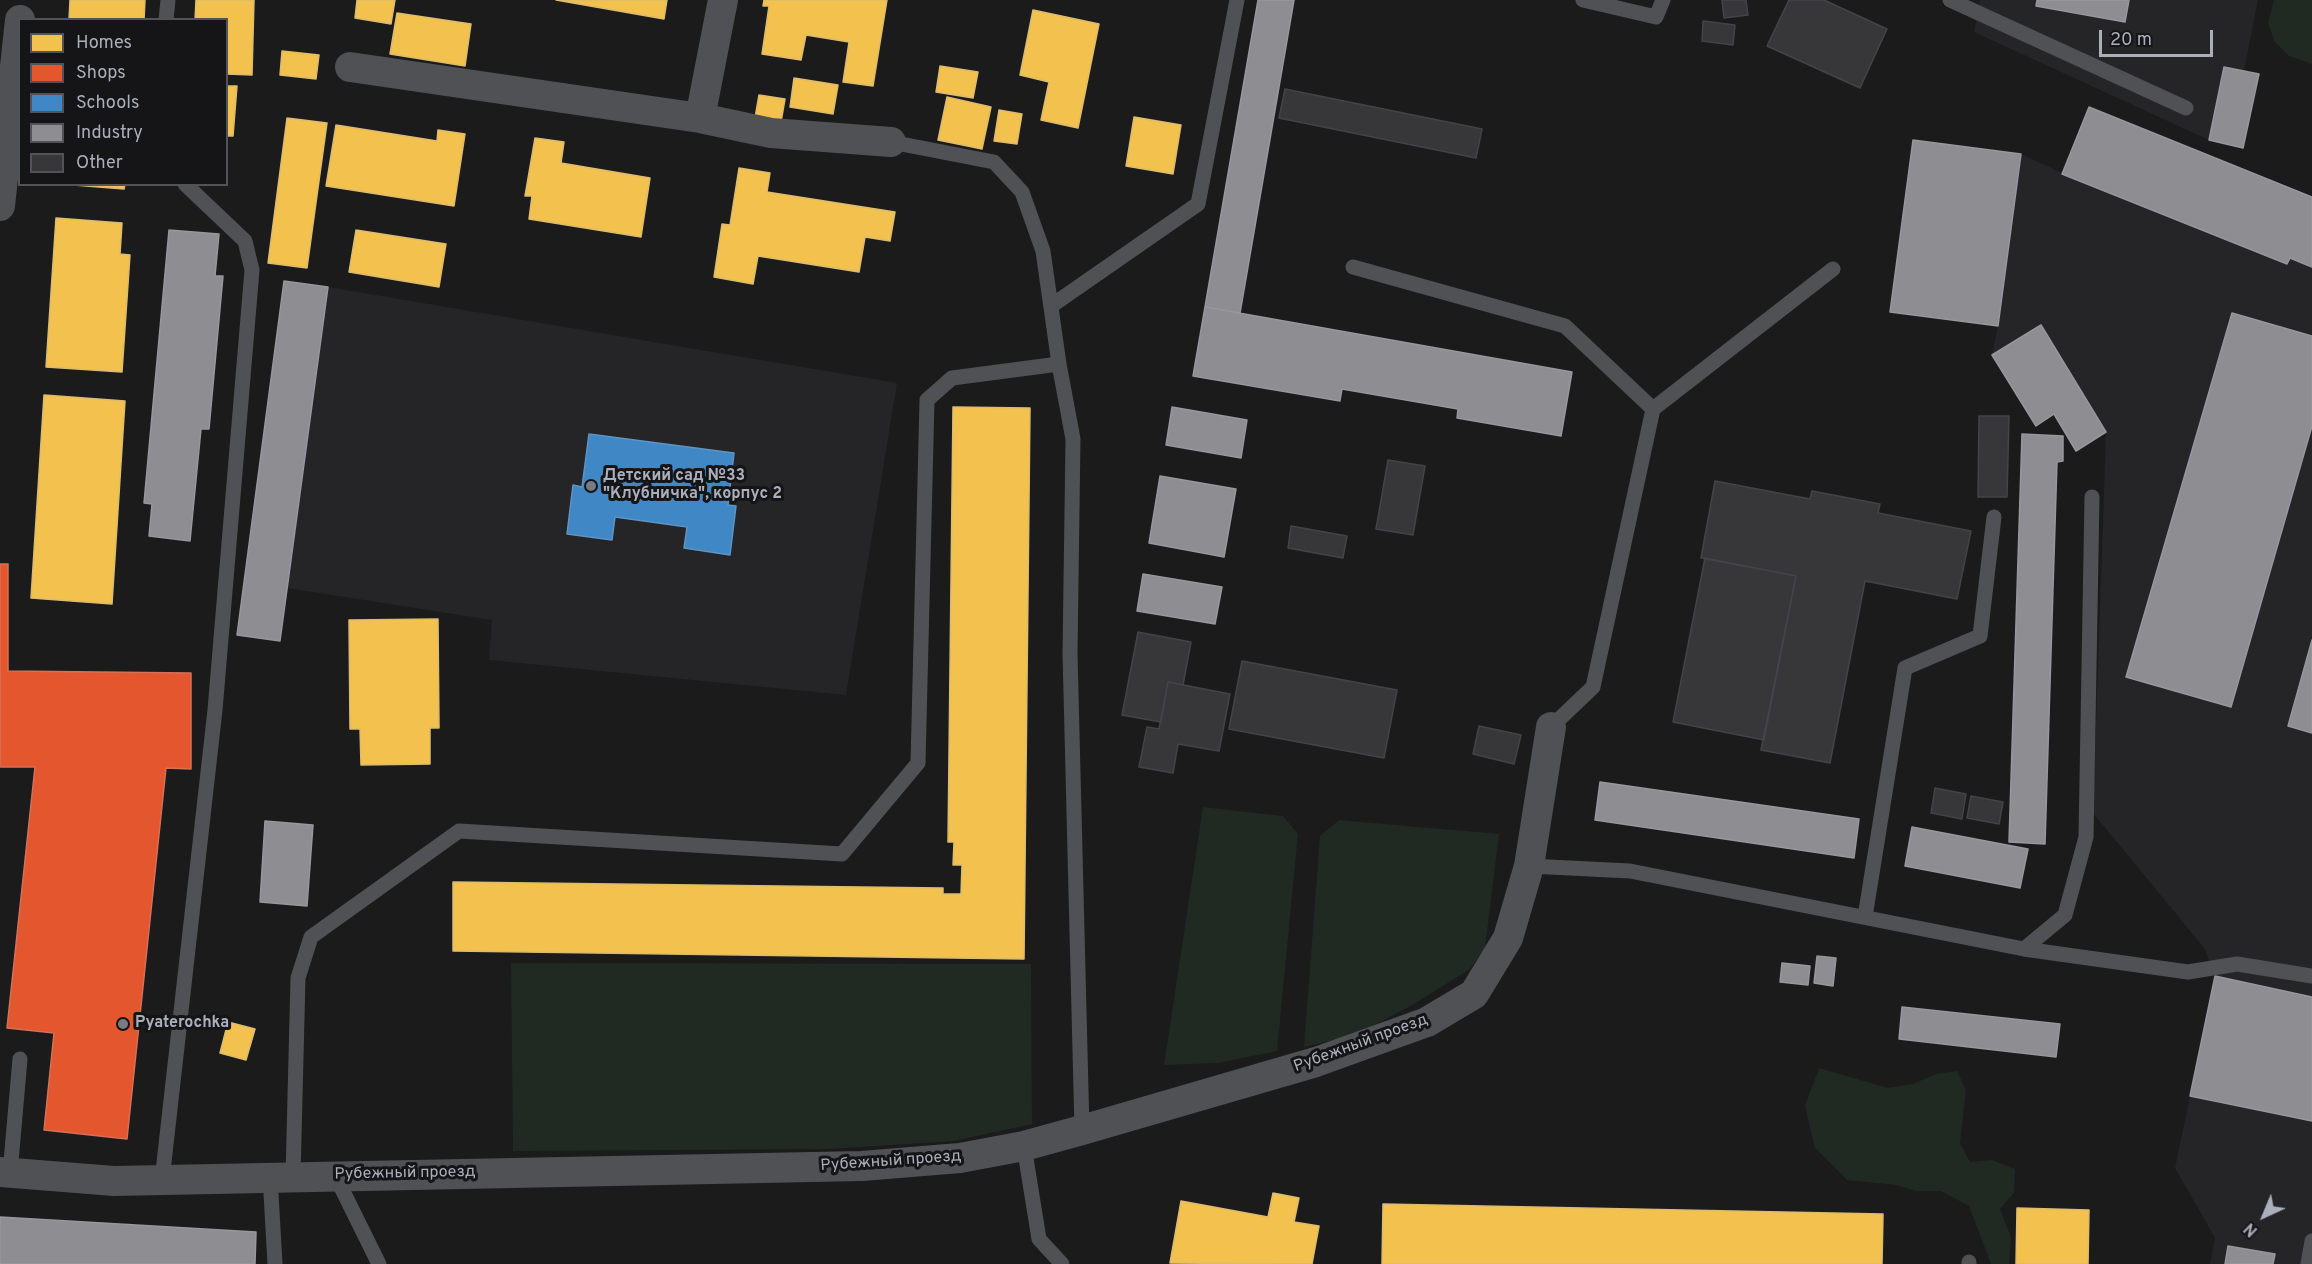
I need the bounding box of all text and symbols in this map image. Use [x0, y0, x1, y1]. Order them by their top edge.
legend [18, 18, 228, 186]
scale bar [2102, 18, 2216, 56]
text: 20 m [2110, 29, 2152, 52]
text: Homes [76, 32, 132, 55]
text: Shops [76, 62, 126, 85]
text: Schools [76, 92, 139, 115]
text: Industry [76, 122, 143, 145]
text: Other [76, 152, 123, 175]
place label: Детский сад №33 "Клубничка", корпус 2 [603, 467, 782, 505]
marker: Детский сад №33 "Клубничка", корпус 2 [584, 479, 598, 493]
street label: Рубежный проезд [1291, 1011, 1431, 1077]
place label: Pyaterochka [135, 1014, 229, 1034]
marker: Pyaterochka [116, 1017, 130, 1031]
street label: Рубежный проезд [820, 1147, 962, 1177]
street label: Рубежный проезд [334, 1163, 476, 1185]
north arrow [2234, 1186, 2294, 1246]
text: N [2240, 1218, 2263, 1240]

